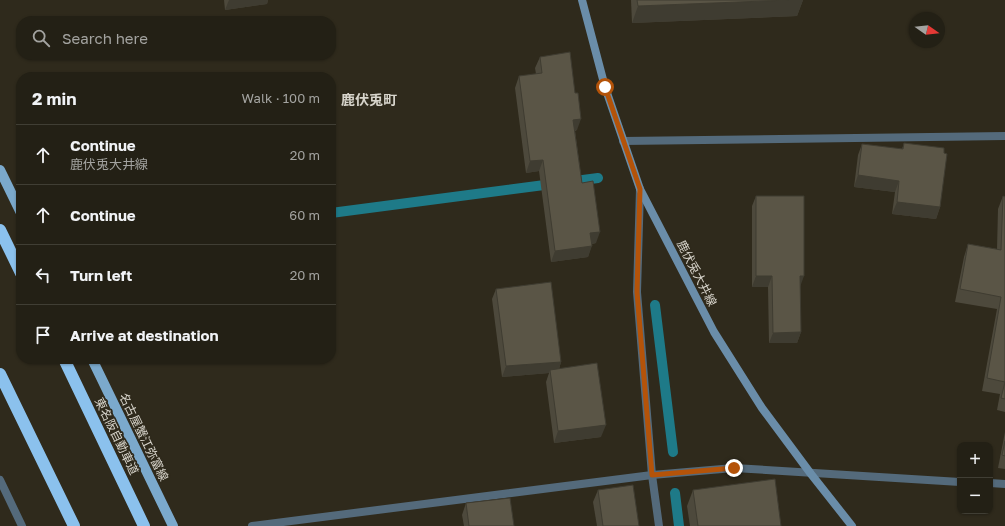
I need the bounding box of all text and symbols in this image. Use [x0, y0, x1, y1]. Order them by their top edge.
north arrow [909, 12, 945, 48]
search box [16, 16, 336, 60]
icon: search [30, 27, 52, 49]
text: Search here [62, 29, 148, 47]
route start [596, 78, 614, 96]
text: 2 min [32, 88, 76, 109]
text: Walk · 100 m [242, 90, 320, 106]
district label: 鹿伏兎町 [341, 91, 397, 108]
text: Continue [70, 136, 136, 154]
icon: ahead [32, 144, 54, 166]
text: 20 m [290, 147, 320, 163]
text: 鹿伏兎大井線 [70, 156, 148, 172]
icon: ahead [32, 204, 54, 226]
text: Continue [70, 206, 136, 224]
text: 60 m [289, 207, 320, 223]
street label: 鹿伏兎大井線 [674, 238, 720, 308]
icon: left [32, 264, 54, 286]
text: Turn left [70, 266, 132, 284]
text: 20 m [290, 267, 320, 283]
icon: arrive [32, 324, 54, 346]
text: Arrive at destination [70, 326, 219, 344]
street label: 名古屋蟹江弥富線 [116, 391, 172, 483]
street label: 東名阪自動車道 [92, 395, 142, 477]
map controls [957, 442, 993, 514]
button: + [957, 442, 993, 478]
route end [725, 459, 743, 477]
button: − [957, 478, 993, 514]

